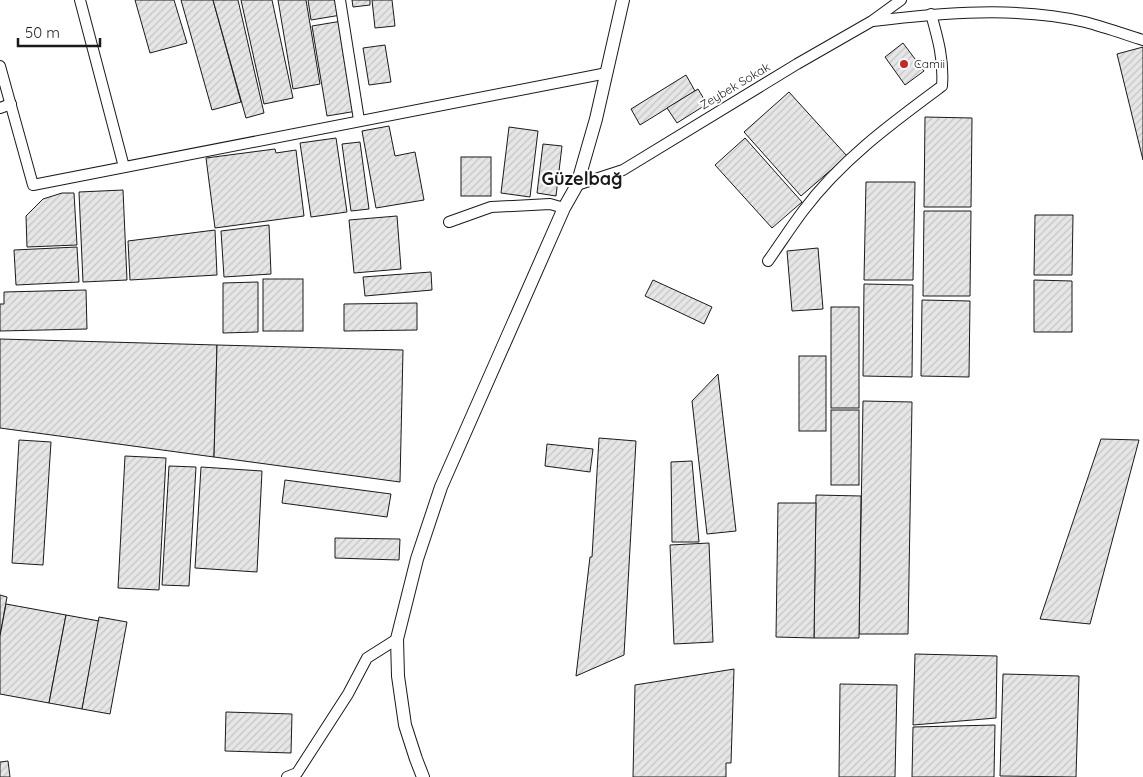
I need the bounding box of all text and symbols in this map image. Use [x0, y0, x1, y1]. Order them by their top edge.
scale bar [18, 15, 100, 47]
text: 50 m [25, 23, 60, 42]
place label: Camii [914, 56, 945, 71]
marker: Camii [898, 58, 910, 70]
street label: Zeybek Sokak [697, 59, 772, 112]
district label: Güzelbağ [541, 167, 623, 190]

